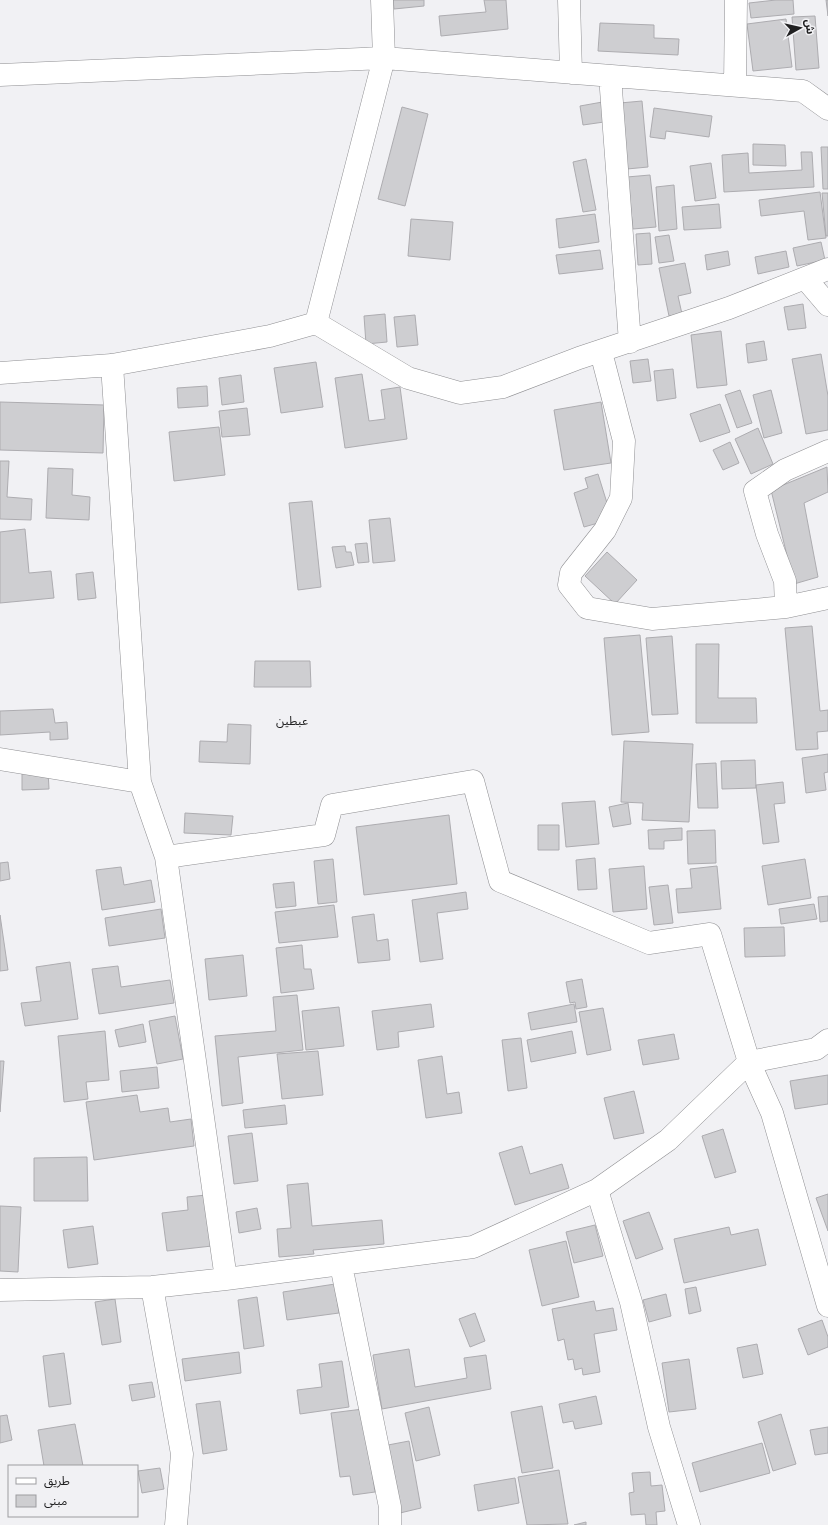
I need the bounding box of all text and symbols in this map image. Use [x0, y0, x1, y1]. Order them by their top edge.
north arrow [780, 8, 820, 48]
text: ش [802, 18, 817, 35]
district label: عبطين [276, 714, 308, 728]
legend [8, 1465, 138, 1517]
text: طريق [44, 1474, 70, 1489]
text: مبنى [44, 1494, 67, 1508]

